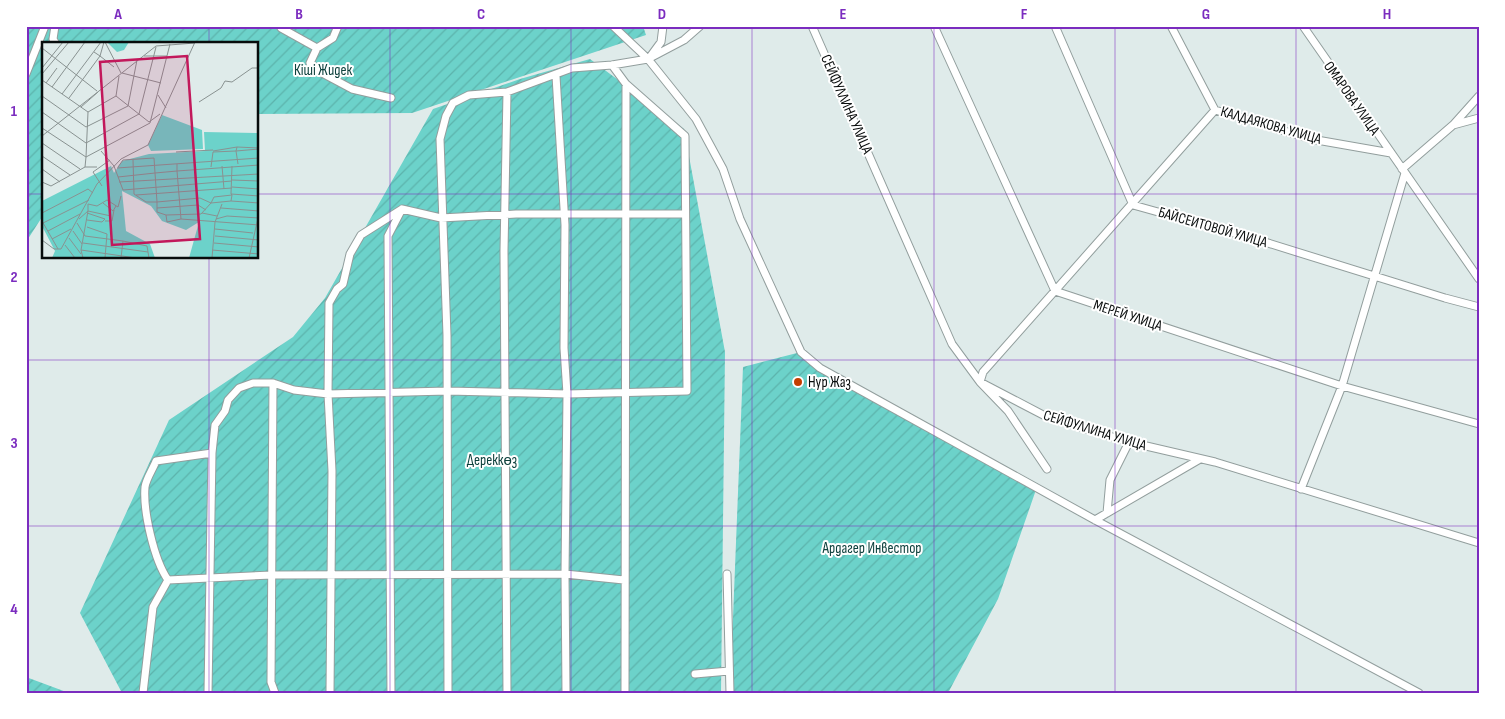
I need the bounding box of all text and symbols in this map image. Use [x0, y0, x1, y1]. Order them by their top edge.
text: A [113, 5, 122, 24]
text: B [295, 5, 303, 24]
text: C [477, 5, 485, 24]
text: D [658, 5, 666, 24]
text: E [840, 5, 847, 24]
text: F [1021, 5, 1028, 24]
text: G [1202, 5, 1210, 24]
text: H [1383, 5, 1391, 24]
inset map [42, 42, 259, 259]
street label: СЕЙФУЛЛИНА УЛИЦА [816, 52, 877, 157]
street label: ОМАРОВА УЛИЦА [1319, 58, 1384, 139]
park label: Кіші Жидек [294, 61, 352, 80]
text: 1 [11, 102, 18, 121]
street label: КАЛДАЯКОВА УЛИЦА [1218, 102, 1324, 149]
street label: БАЙСЕИТОВОЙ УЛИЦА [1156, 203, 1270, 252]
text: 2 [10, 268, 18, 287]
street label: МЕРЕЙ УЛИЦА [1091, 295, 1165, 336]
place label: Нур Жаз [808, 373, 851, 392]
marker: Нур Жаз [792, 376, 804, 388]
street label: СЕЙФУЛЛИНА УЛИЦА [1041, 406, 1149, 455]
text: 3 [10, 434, 18, 453]
park label: Дереккөз [467, 451, 517, 470]
park label: Ардагер Инвестор [821, 539, 922, 558]
text: 4 [10, 600, 18, 619]

